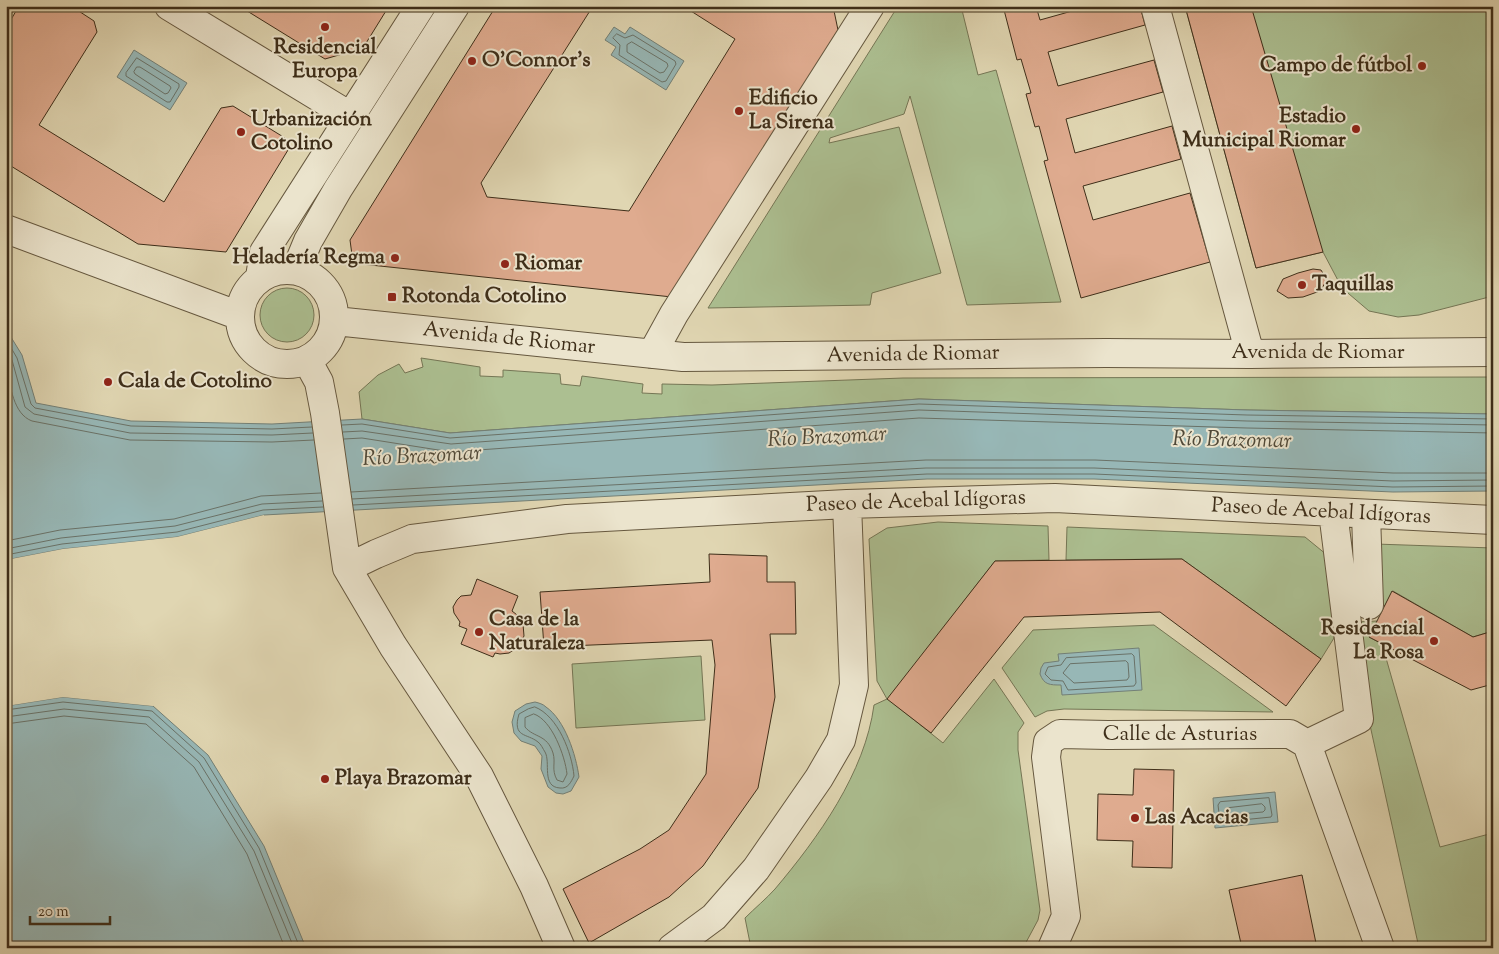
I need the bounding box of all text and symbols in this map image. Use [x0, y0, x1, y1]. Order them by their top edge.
marker: Residencial Europa [319, 21, 331, 33]
place label: Residencial Europa [273, 33, 377, 87]
place label: O'Connor's [482, 46, 590, 76]
place label: Campo de fútbol [1260, 51, 1412, 81]
marker: O'Connor's [466, 55, 478, 67]
marker: Campo de fútbol [1416, 60, 1428, 72]
place label: Edificio La Sirena [749, 84, 834, 138]
place label: Estadio Municipal Riomar [1183, 102, 1347, 156]
place label: Urbanización Cotolino [251, 105, 372, 159]
marker: Edificio La Sirena [733, 105, 745, 117]
marker: Estadio Municipal Riomar [1350, 123, 1362, 135]
marker: Urbanización Cotolino [235, 126, 247, 138]
place label: Heladería Regma [232, 243, 385, 273]
place label: Riomar [515, 249, 582, 279]
marker: Heladería Regma [389, 252, 401, 264]
marker: Riomar [499, 258, 511, 270]
place label: Taquillas [1312, 270, 1394, 300]
marker: Taquillas [1296, 279, 1308, 291]
place label: Rotonda Cotolino [402, 282, 567, 312]
marker: Rotonda Cotolino [386, 291, 398, 303]
street label: Avenida de Riomar [421, 315, 597, 363]
street label: Avenida de Riomar [826, 338, 1000, 372]
street label: Avenida de Riomar [1231, 338, 1405, 368]
place label: Cala de Cotolino [118, 367, 273, 397]
marker: Cala de Cotolino [102, 376, 114, 388]
water label: Río Brazomar [767, 419, 888, 457]
water label: Río Brazomar [1172, 424, 1292, 458]
water label: Río Brazomar [362, 438, 483, 476]
street label: Paseo de Acebal Idígoras [806, 483, 1026, 521]
street label: Paseo de Acebal Idígoras [1210, 491, 1432, 533]
place label: Casa de la Naturaleza [489, 605, 585, 659]
place label: Residencial La Rosa [1321, 614, 1424, 668]
marker: Casa de la Naturaleza [473, 626, 485, 638]
marker: Residencial La Rosa [1428, 635, 1440, 647]
street label: Calle de Asturias [1103, 720, 1257, 750]
place label: Playa Brazomar [335, 764, 472, 794]
marker: Playa Brazomar [319, 773, 331, 785]
place label: Las Acacias [1145, 803, 1248, 833]
marker: Las Acacias [1129, 812, 1141, 824]
scale bar [30, 894, 110, 926]
text: 20 m [38, 902, 69, 923]

